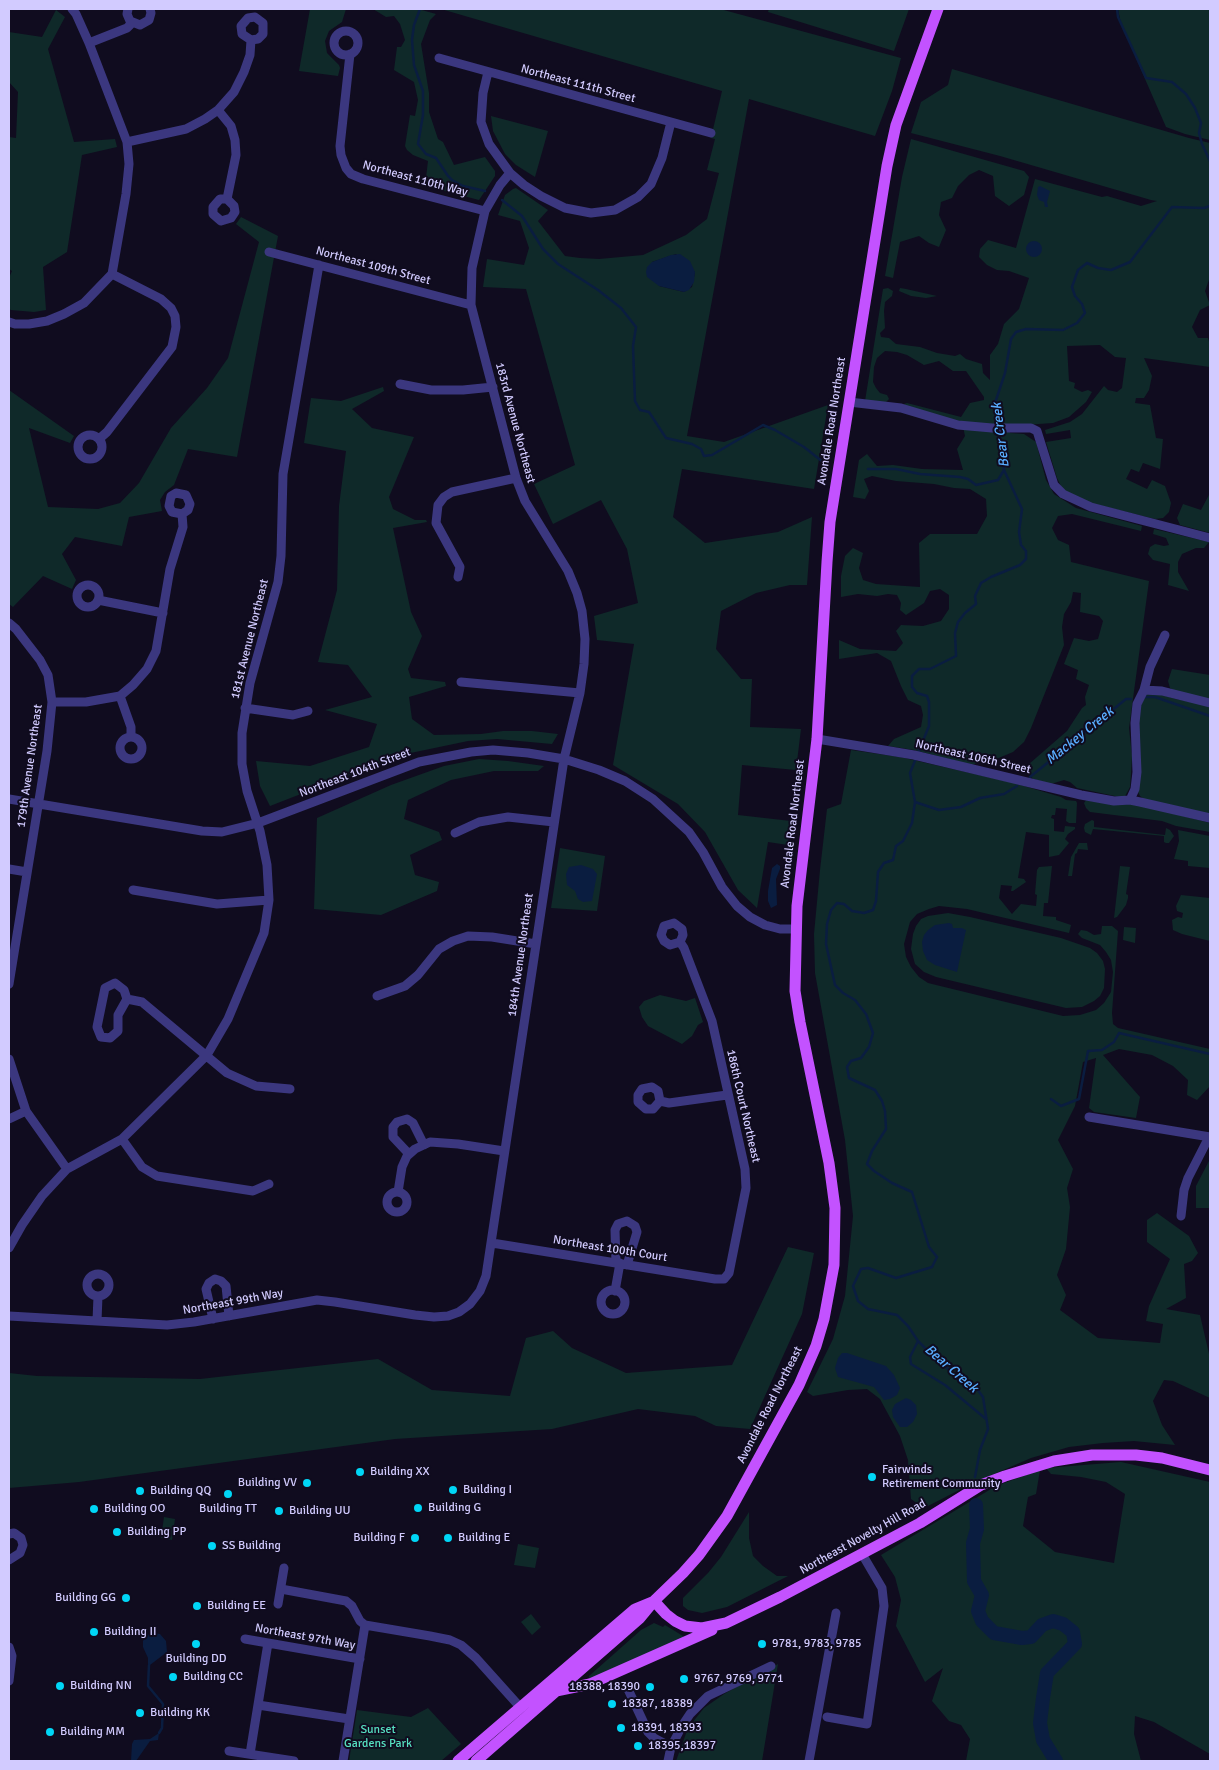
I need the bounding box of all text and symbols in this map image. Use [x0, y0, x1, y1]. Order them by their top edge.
street label: Northeast 111th Street [519, 62, 637, 106]
street label: Northeast 110th Way [361, 158, 469, 200]
street label: Northeast 109th Street [314, 244, 432, 288]
street label: Avondale Road Northeast [815, 356, 849, 486]
street label: 183rd Avenue Northeast [492, 361, 538, 485]
water label: Bear Creek [989, 402, 1013, 468]
street label: 181st Avenue Northeast [228, 578, 272, 700]
street label: 179th Avenue Northeast [14, 703, 46, 829]
water label: Mackey Creek [1043, 703, 1117, 769]
street label: Northeast 106th Street [914, 737, 1032, 777]
street label: Northeast 104th Street [297, 745, 413, 801]
street label: Avondale Road Northeast [778, 759, 808, 889]
street label: 184th Avenue Northeast [505, 892, 537, 1018]
street label: 186th Court Northeast [723, 1048, 763, 1164]
street label: Northeast 100th Court [552, 1233, 668, 1265]
street label: Northeast 99th Way [182, 1286, 284, 1318]
water label: Bear Creek [921, 1341, 981, 1397]
street label: Avondale Road Northeast [734, 1344, 806, 1466]
place label: Fairwinds Retirement Community [882, 1463, 1000, 1491]
place label: Building XX [370, 1465, 430, 1479]
marker: Building XX [354, 1466, 366, 1478]
marker: Fairwinds Retirement Community [866, 1471, 878, 1483]
place label: Building VV [238, 1476, 297, 1490]
marker: Building VV [301, 1477, 313, 1489]
place label: Building I [463, 1483, 512, 1497]
place label: Building QQ [150, 1484, 211, 1498]
marker: Building I [447, 1484, 459, 1496]
marker: Building QQ [134, 1485, 146, 1497]
marker: Building TT [222, 1488, 234, 1500]
street label: Northeast Novelty Hill Road [797, 1496, 929, 1578]
place label: Building G [428, 1501, 481, 1515]
place label: Building OO [104, 1502, 165, 1516]
place label: Building TT [199, 1502, 257, 1516]
marker: Building G [412, 1502, 424, 1514]
marker: Building OO [88, 1503, 100, 1515]
place label: Building UU [289, 1504, 351, 1518]
marker: Building UU [273, 1505, 285, 1517]
place label: Building PP [127, 1525, 186, 1539]
marker: Building PP [111, 1526, 123, 1538]
place label: Building F [353, 1531, 405, 1545]
place label: Building E [458, 1531, 510, 1545]
marker: Building F [409, 1532, 421, 1544]
marker: Building E [442, 1532, 454, 1544]
place label: SS Building [222, 1539, 281, 1553]
marker: SS Building [206, 1540, 218, 1552]
place label: Building GG [55, 1591, 116, 1605]
marker: Building GG [120, 1592, 132, 1604]
place label: Building EE [207, 1599, 266, 1613]
marker: Building EE [191, 1600, 203, 1612]
street label: Northeast 97th Way [254, 1621, 356, 1653]
place label: Building II [104, 1625, 157, 1639]
marker: Building II [88, 1626, 100, 1638]
place label: 9781, 9783, 9785 [772, 1637, 861, 1651]
marker: Building DD [190, 1638, 202, 1650]
marker: 9781, 9783, 9785 [756, 1638, 768, 1650]
place label: Building DD [165, 1652, 227, 1666]
place label: Building CC [183, 1670, 243, 1684]
marker: Building CC [167, 1671, 179, 1683]
place label: 9767, 9769, 9771 [694, 1672, 783, 1686]
marker: 9767, 9769, 9771 [678, 1673, 690, 1685]
place label: Building NN [70, 1679, 132, 1693]
marker: Building NN [54, 1680, 66, 1692]
place label: 18388, 18390 [569, 1680, 640, 1694]
marker: 18388, 18390 [644, 1681, 656, 1693]
place label: 18387, 18389 [622, 1697, 693, 1711]
marker: 18387, 18389 [606, 1698, 618, 1710]
place label: Building KK [150, 1706, 210, 1720]
marker: Building KK [134, 1707, 146, 1719]
place label: 18391, 18393 [631, 1721, 702, 1735]
marker: 18391, 18393 [615, 1722, 627, 1734]
park label: Sunset Gardens Park [344, 1723, 412, 1751]
place label: Building MM [60, 1725, 125, 1739]
marker: Building MM [44, 1726, 56, 1738]
place label: 18395,18397 [648, 1739, 716, 1753]
marker: 18395,18397 [632, 1740, 644, 1752]

